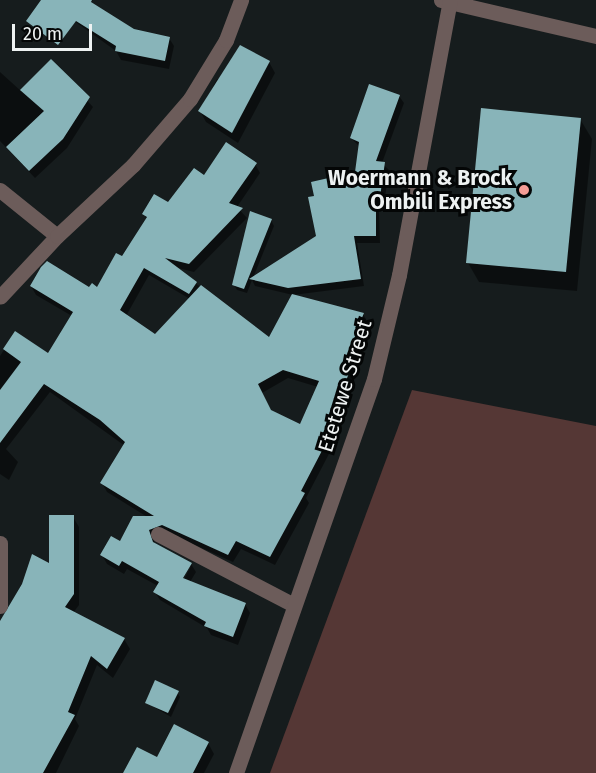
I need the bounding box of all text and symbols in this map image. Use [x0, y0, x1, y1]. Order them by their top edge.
scale bar [15, 12, 94, 50]
text: 20 m [23, 23, 62, 45]
place label: Woermann & Brock Ombili Express [328, 165, 512, 215]
marker: Woermann & Brock Ombili Express [517, 183, 531, 197]
street label: Etetewe Street [313, 317, 377, 455]

